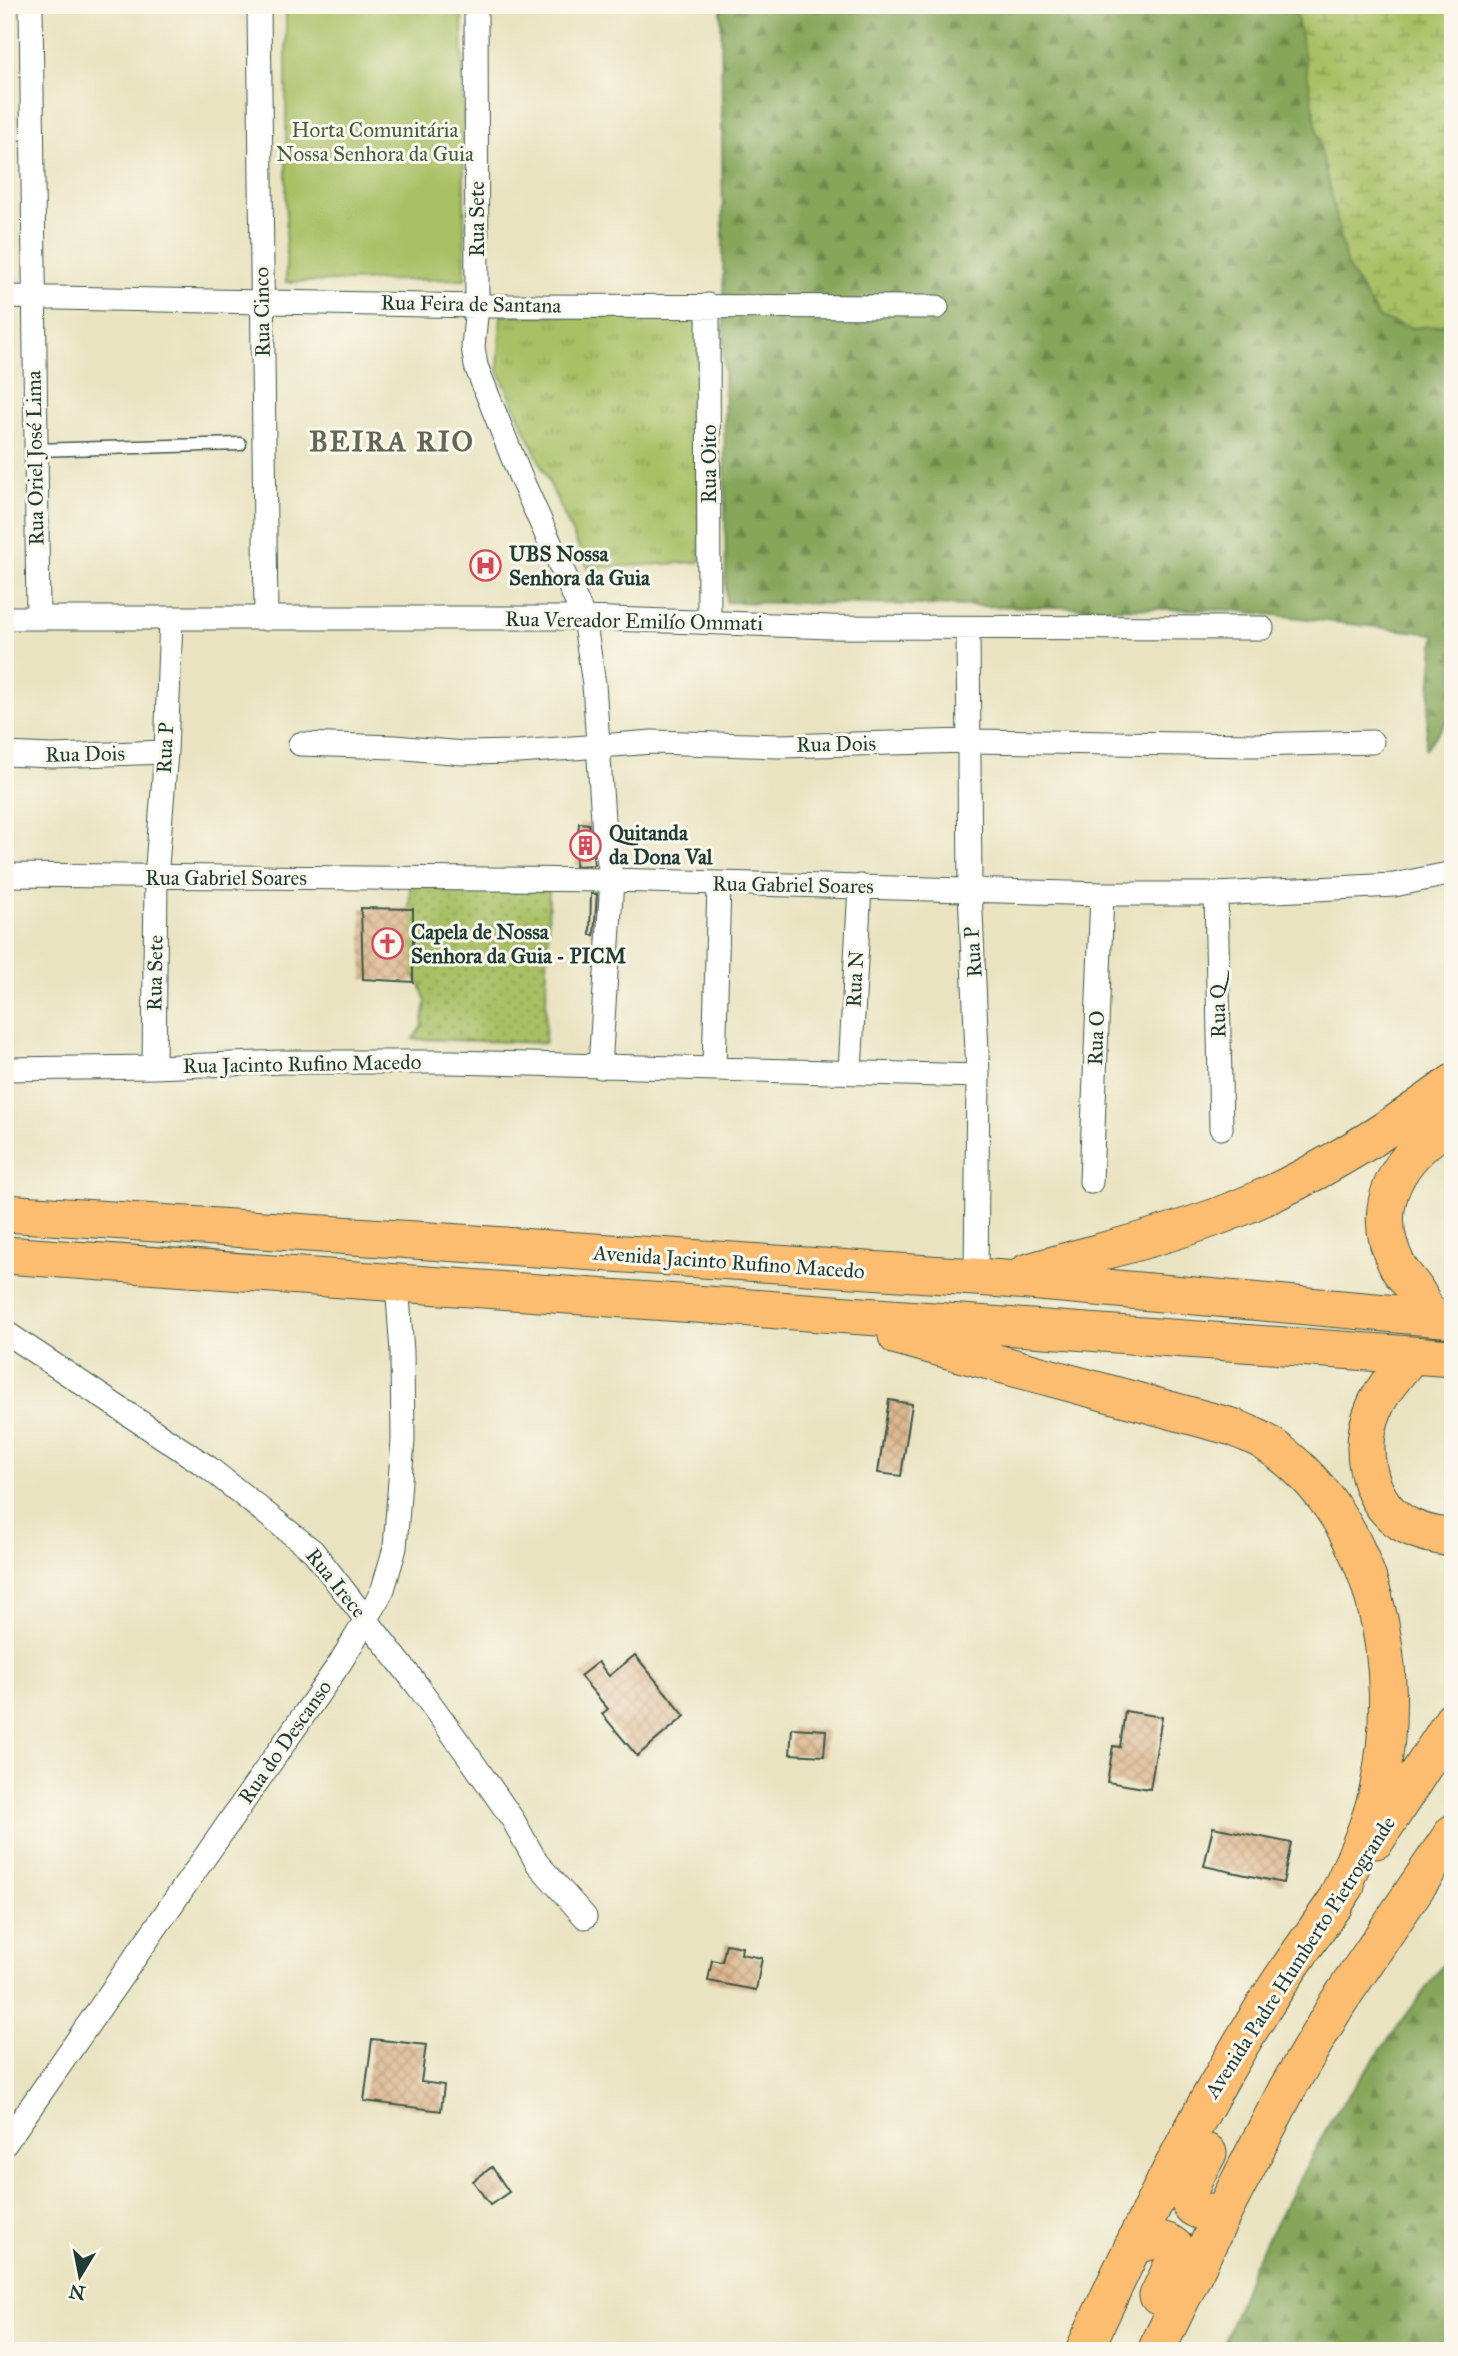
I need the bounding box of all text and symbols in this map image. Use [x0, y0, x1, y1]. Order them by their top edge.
park label: Horta Comunitária Nossa Senhora da Guia [276, 117, 474, 167]
street label: Rua Sete [464, 181, 490, 257]
street label: Rua Cinco [248, 266, 276, 357]
street label: Rua Feira de Santana [380, 289, 562, 319]
street label: Rua Oriel José Lima [20, 370, 50, 546]
district label: BEIRA RIO [309, 424, 475, 459]
street label: Rua Oito [696, 424, 722, 504]
place label: UBS Nossa Senhora da Guia [509, 541, 651, 591]
hospital icon: UBS Nossa Senhora da Guia [469, 549, 503, 583]
street label: Rua Vereador Emilío Ommati [505, 606, 764, 636]
street label: Rua P [151, 722, 179, 774]
street label: Rua Dois [796, 730, 876, 758]
street label: Rua Dois [45, 740, 125, 768]
place label: Quitanda da Dona Val [609, 820, 714, 870]
building icon: Quitanda da Dona Val [569, 828, 603, 862]
street label: Rua Gabriel Soares [145, 865, 307, 891]
street label: Rua Gabriel Soares [712, 871, 874, 899]
place label: Capela de Nossa Senhora da Guia - PICM [411, 919, 627, 969]
street label: Rua P [958, 926, 988, 978]
church icon: Capela de Nossa Senhora da Guia - PICM [371, 927, 405, 961]
street label: Rua Sete [141, 934, 169, 1011]
street label: Rua N [841, 950, 869, 1008]
street label: Rua Q [1204, 969, 1231, 1038]
street label: Rua O [1082, 1010, 1110, 1066]
street label: Rua Jacinto Rufino Macedo [182, 1049, 422, 1079]
street label: Avenida Jacinto Rufino Macedo [591, 1239, 866, 1284]
street label: Rua Irece [300, 1543, 372, 1623]
street label: Rua do Descanso [233, 1675, 338, 1809]
street label: Avenida Padre Humberto Pietrogrande [1199, 1811, 1401, 2104]
north arrow [46, 2240, 116, 2310]
text: N [67, 2280, 87, 2305]

